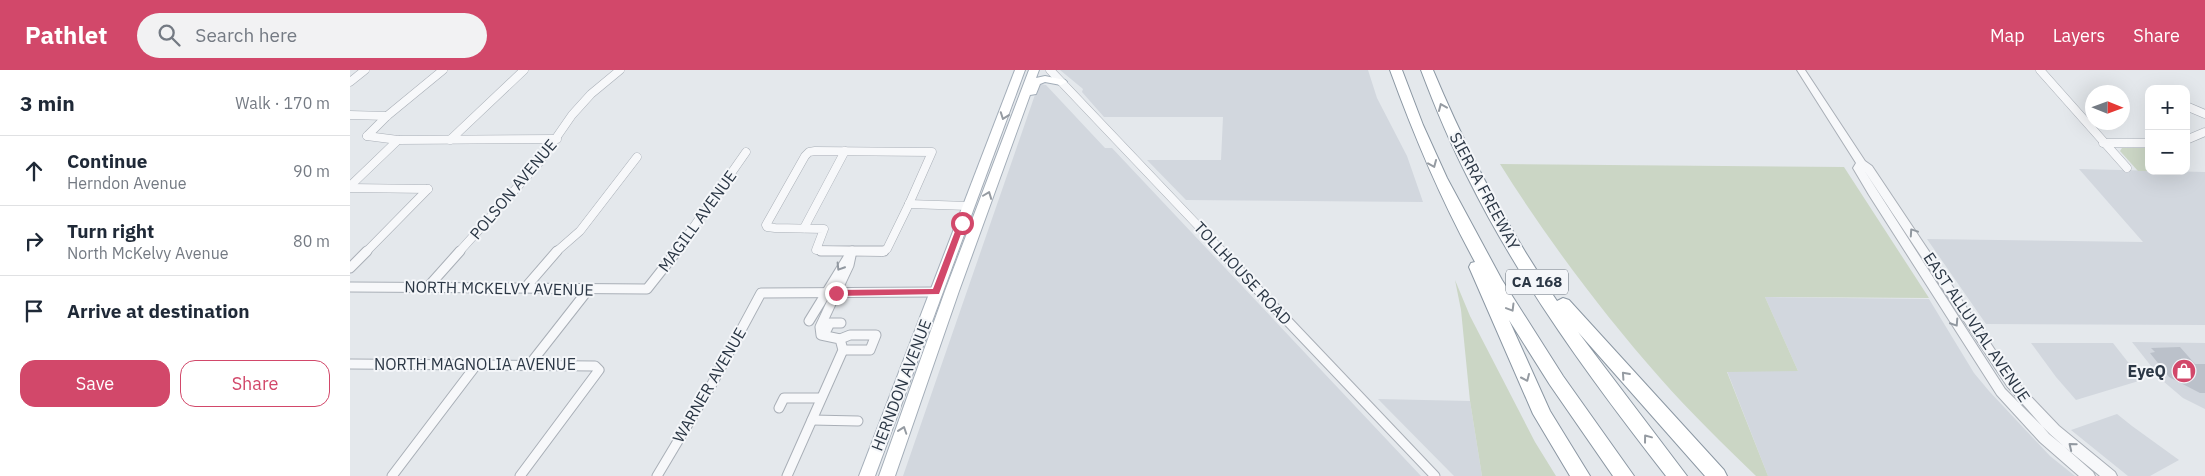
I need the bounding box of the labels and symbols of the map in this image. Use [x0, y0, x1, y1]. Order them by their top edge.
north arrow [2085, 85, 2130, 130]
one-way arrow [1437, 103, 1448, 112]
one-way arrow [1000, 111, 1010, 120]
street label: SIERRA FREEWAY [1446, 129, 1525, 254]
street label: POLSON AVENUE [465, 135, 561, 243]
one-way arrow [1426, 159, 1437, 168]
street label: MAGILL AVENUE [653, 166, 741, 276]
one-way arrow [982, 191, 992, 200]
route start [951, 212, 974, 235]
street label: TOLLHOUSE ROAD [1190, 217, 1296, 329]
one-way arrow [1909, 229, 1919, 238]
street label: EAST ALLUVIAL AVENUE [1919, 248, 2035, 406]
one-way arrow [837, 261, 846, 271]
road number: CA 168 [1506, 270, 1568, 294]
street label: NORTH MCKELVY AVENUE [404, 276, 594, 300]
route end [825, 282, 848, 305]
one-way arrow [1504, 303, 1514, 312]
street label: HERNDON AVENUE [867, 316, 935, 454]
one-way arrow [1949, 318, 1959, 327]
street label: WARNER AVENUE [668, 324, 750, 446]
street label: NORTH MAGNOLIA AVENUE [374, 354, 576, 374]
shop icon: EyeQ [2171, 358, 2197, 384]
place label: EyeQ [2127, 361, 2166, 381]
one-way arrow [1622, 372, 1631, 381]
one-way arrow [1520, 373, 1530, 382]
one-way arrow [898, 426, 908, 435]
one-way arrow [1644, 434, 1653, 444]
one-way arrow [2069, 443, 2078, 451]

